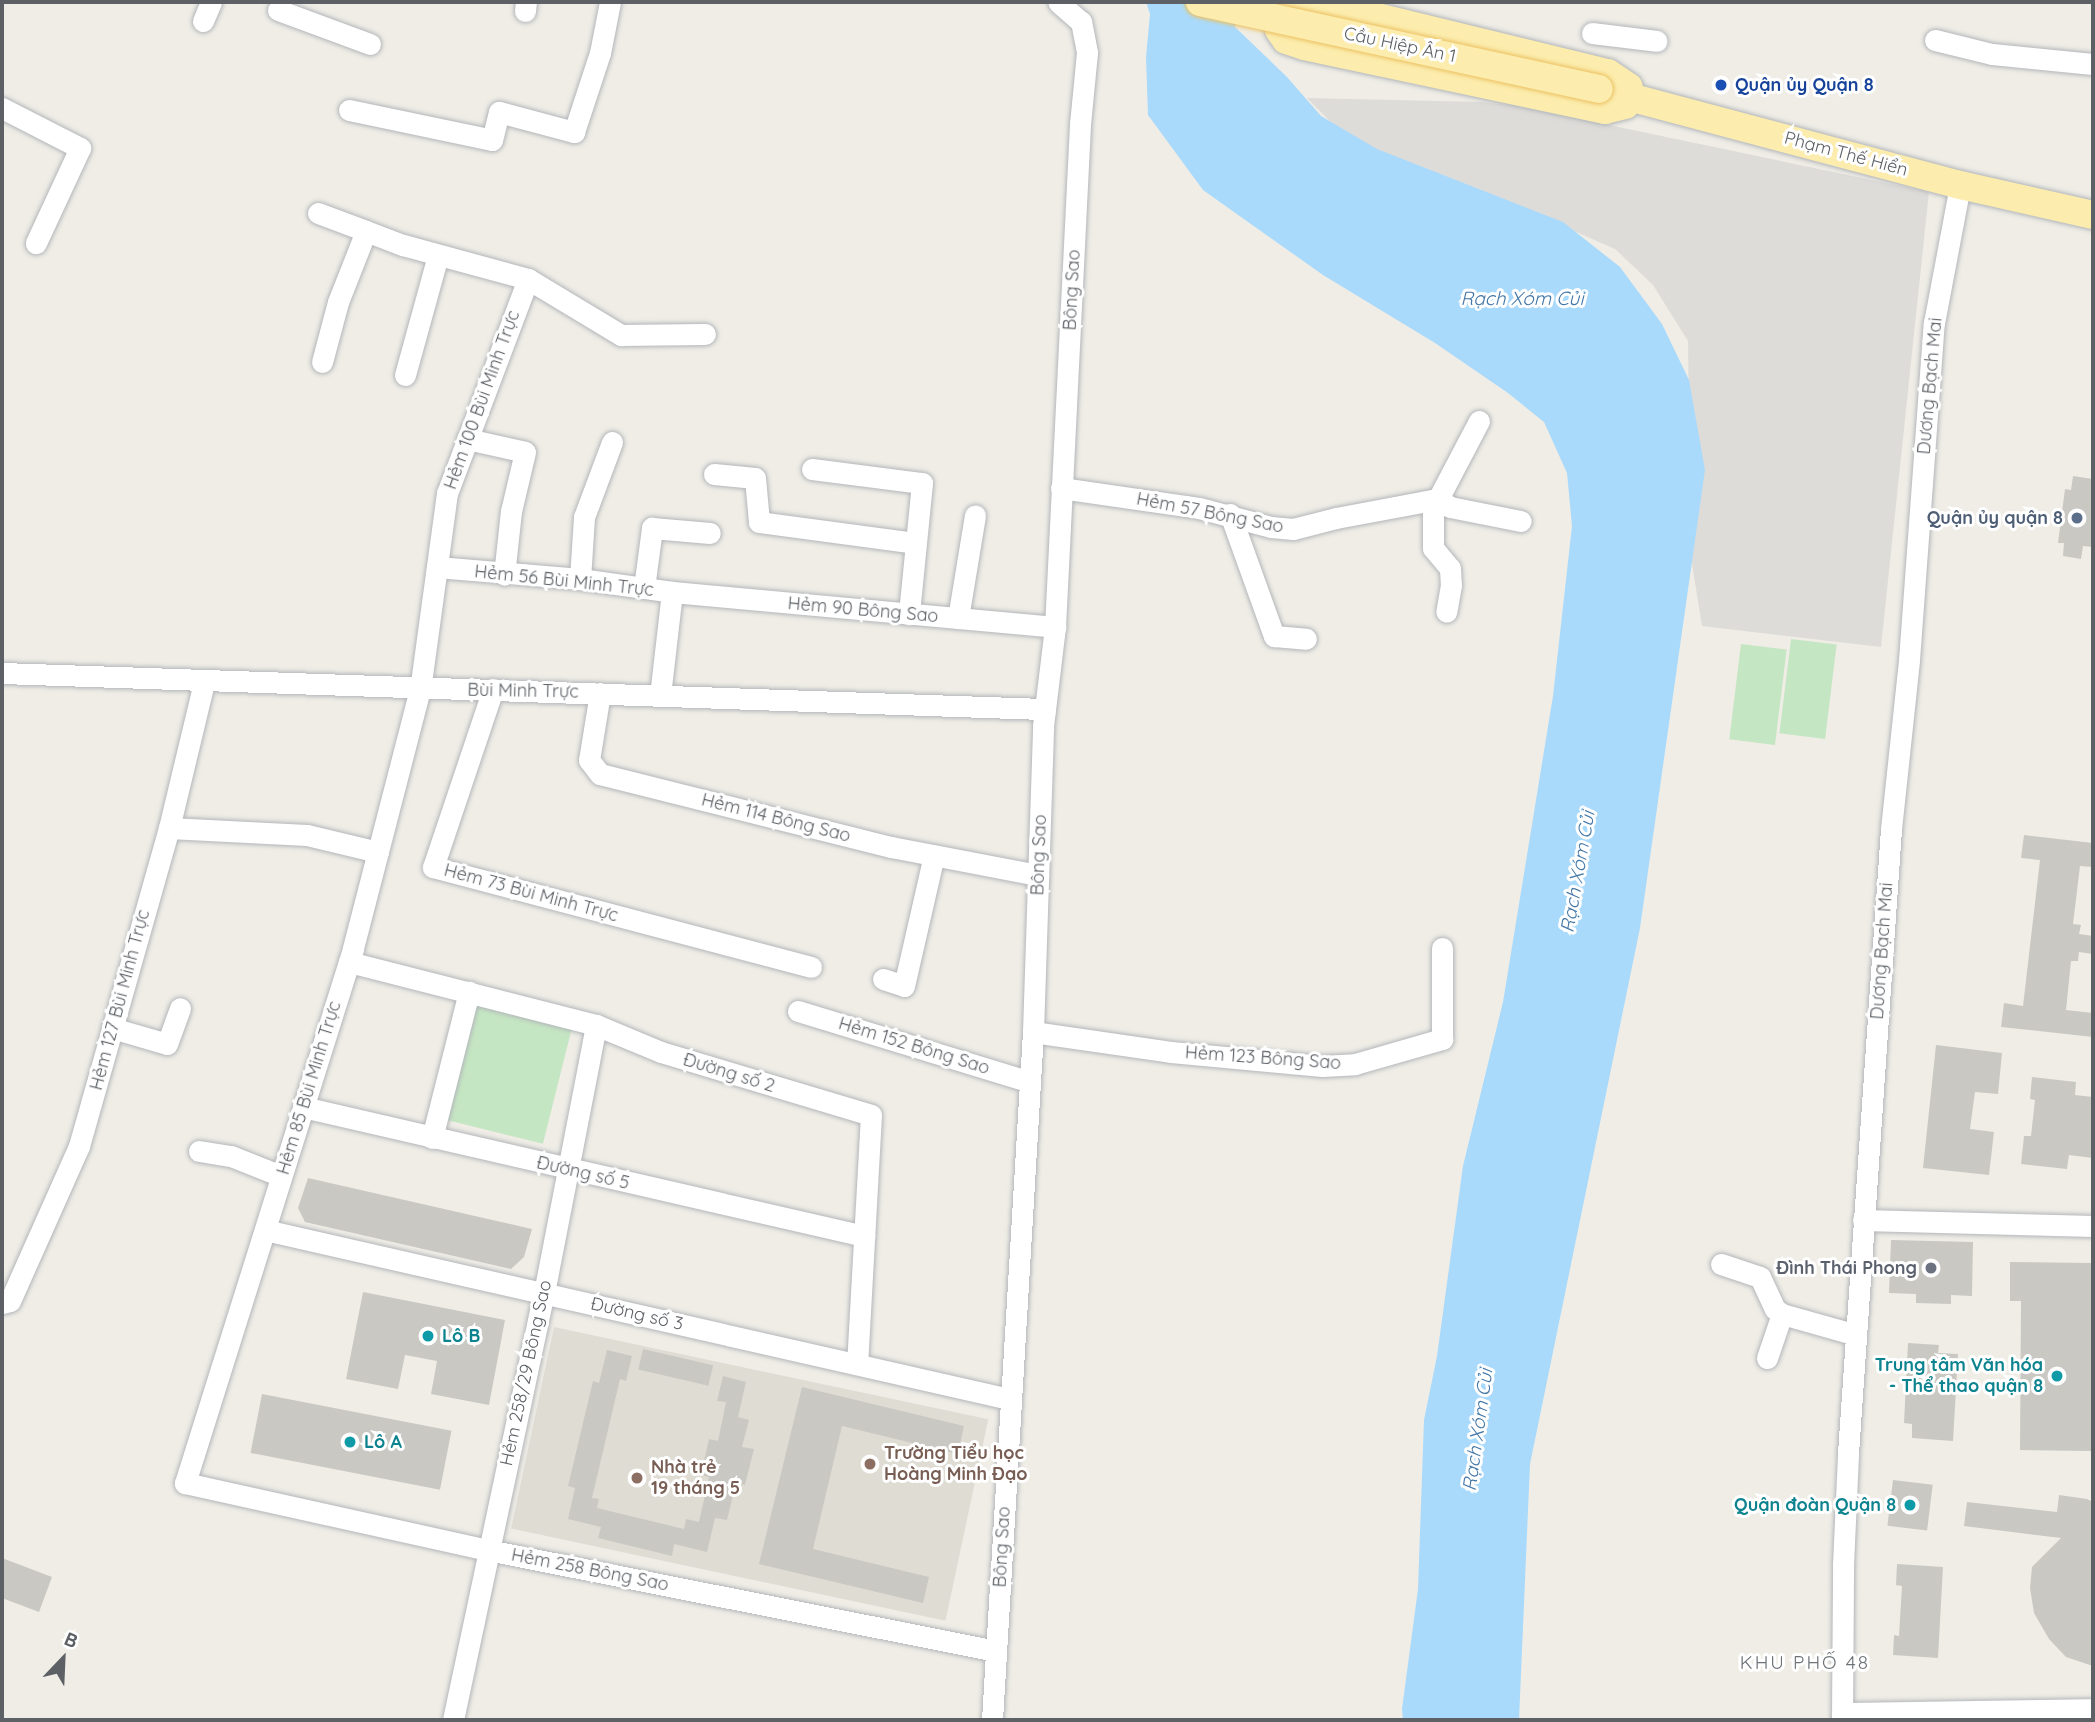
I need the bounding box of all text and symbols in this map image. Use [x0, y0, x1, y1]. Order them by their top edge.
street label: Cầu Hiệp Ân 1 [1342, 23, 1458, 67]
place label: Quận ủy Quận 8 [1735, 74, 1873, 96]
marker: Quận ủy Quận 8 [1713, 77, 1729, 93]
street label: Phạm Thế Hiển [1782, 127, 1910, 181]
street label: Bông Sao [1059, 249, 1085, 331]
water label: Rạch Xóm Củi [1461, 288, 1583, 310]
street label: Hẻm 100 Bùi Minh Trực [440, 308, 524, 492]
street label: Dương Bạch Mai [1913, 317, 1947, 455]
street label: Hẻm 57 Bông Sao [1135, 488, 1285, 538]
place label: Quận ủy quận 8 [1927, 507, 2063, 529]
marker: Quận ủy quận 8 [2069, 510, 2085, 526]
street label: Hẻm 56 Bùi Minh Trực [473, 561, 655, 601]
street label: Hẻm 90 Bông Sao [787, 593, 939, 627]
street label: Bùi Minh Trực [467, 679, 579, 703]
street label: Hẻm 114 Bông Sao [699, 789, 853, 847]
water label: Rạch Xóm Củi [1556, 809, 1600, 935]
street label: Bông Sao [1027, 814, 1051, 896]
street label: Hẻm 73 Bùi Minh Trực [442, 859, 620, 927]
street label: Dương Bạch Mai [1866, 882, 1898, 1020]
street label: Hẻm 127 Bùi Minh Trực [85, 907, 155, 1093]
street label: Hẻm 85 Bùi Minh Trực [272, 999, 346, 1177]
street label: Hẻm 152 Bông Sao [836, 1013, 992, 1079]
street label: Hẻm 123 Bông Sao [1184, 1042, 1342, 1074]
street label: Đường số 2 [681, 1049, 777, 1097]
street label: Đường số 5 [534, 1152, 632, 1194]
place label: Đình Thái Phong [1776, 1257, 1917, 1279]
marker: Đình Thái Phong [1923, 1260, 1939, 1276]
street label: Hẻm 258/29 Bông Sao [496, 1278, 556, 1468]
street label: Đường số 3 [589, 1293, 685, 1335]
place label: Lô B [442, 1325, 480, 1347]
marker: Lô B [420, 1328, 436, 1344]
place label: Trung tâm Văn hóa - Thể thao quận 8 [1875, 1355, 2043, 1398]
water label: Rạch Xóm Củi [1458, 1368, 1498, 1492]
marker: Trung tâm Văn hóa - Thể thao quận 8 [2049, 1368, 2065, 1384]
place label: Lô A [364, 1431, 402, 1453]
marker: Lô A [342, 1434, 358, 1450]
place label: Trường Tiểu học Hoàng Minh Đạo [884, 1443, 1027, 1486]
marker: Trường Tiểu học Hoàng Minh Đạo [862, 1456, 878, 1472]
place label: Nhà trẻ 19 tháng 5 [651, 1457, 740, 1500]
marker: Nhà trẻ 19 tháng 5 [629, 1470, 645, 1486]
place label: Quận đoàn Quận 8 [1734, 1494, 1896, 1516]
marker: Quận đoàn Quận 8 [1902, 1497, 1918, 1513]
street label: Bông Sao [989, 1506, 1015, 1588]
street label: Hẻm 258 Bông Sao [509, 1544, 671, 1596]
north arrow [28, 1624, 98, 1694]
text: B [61, 1626, 82, 1653]
district label: KHU PHỐ 48 [1741, 1652, 1869, 1674]

